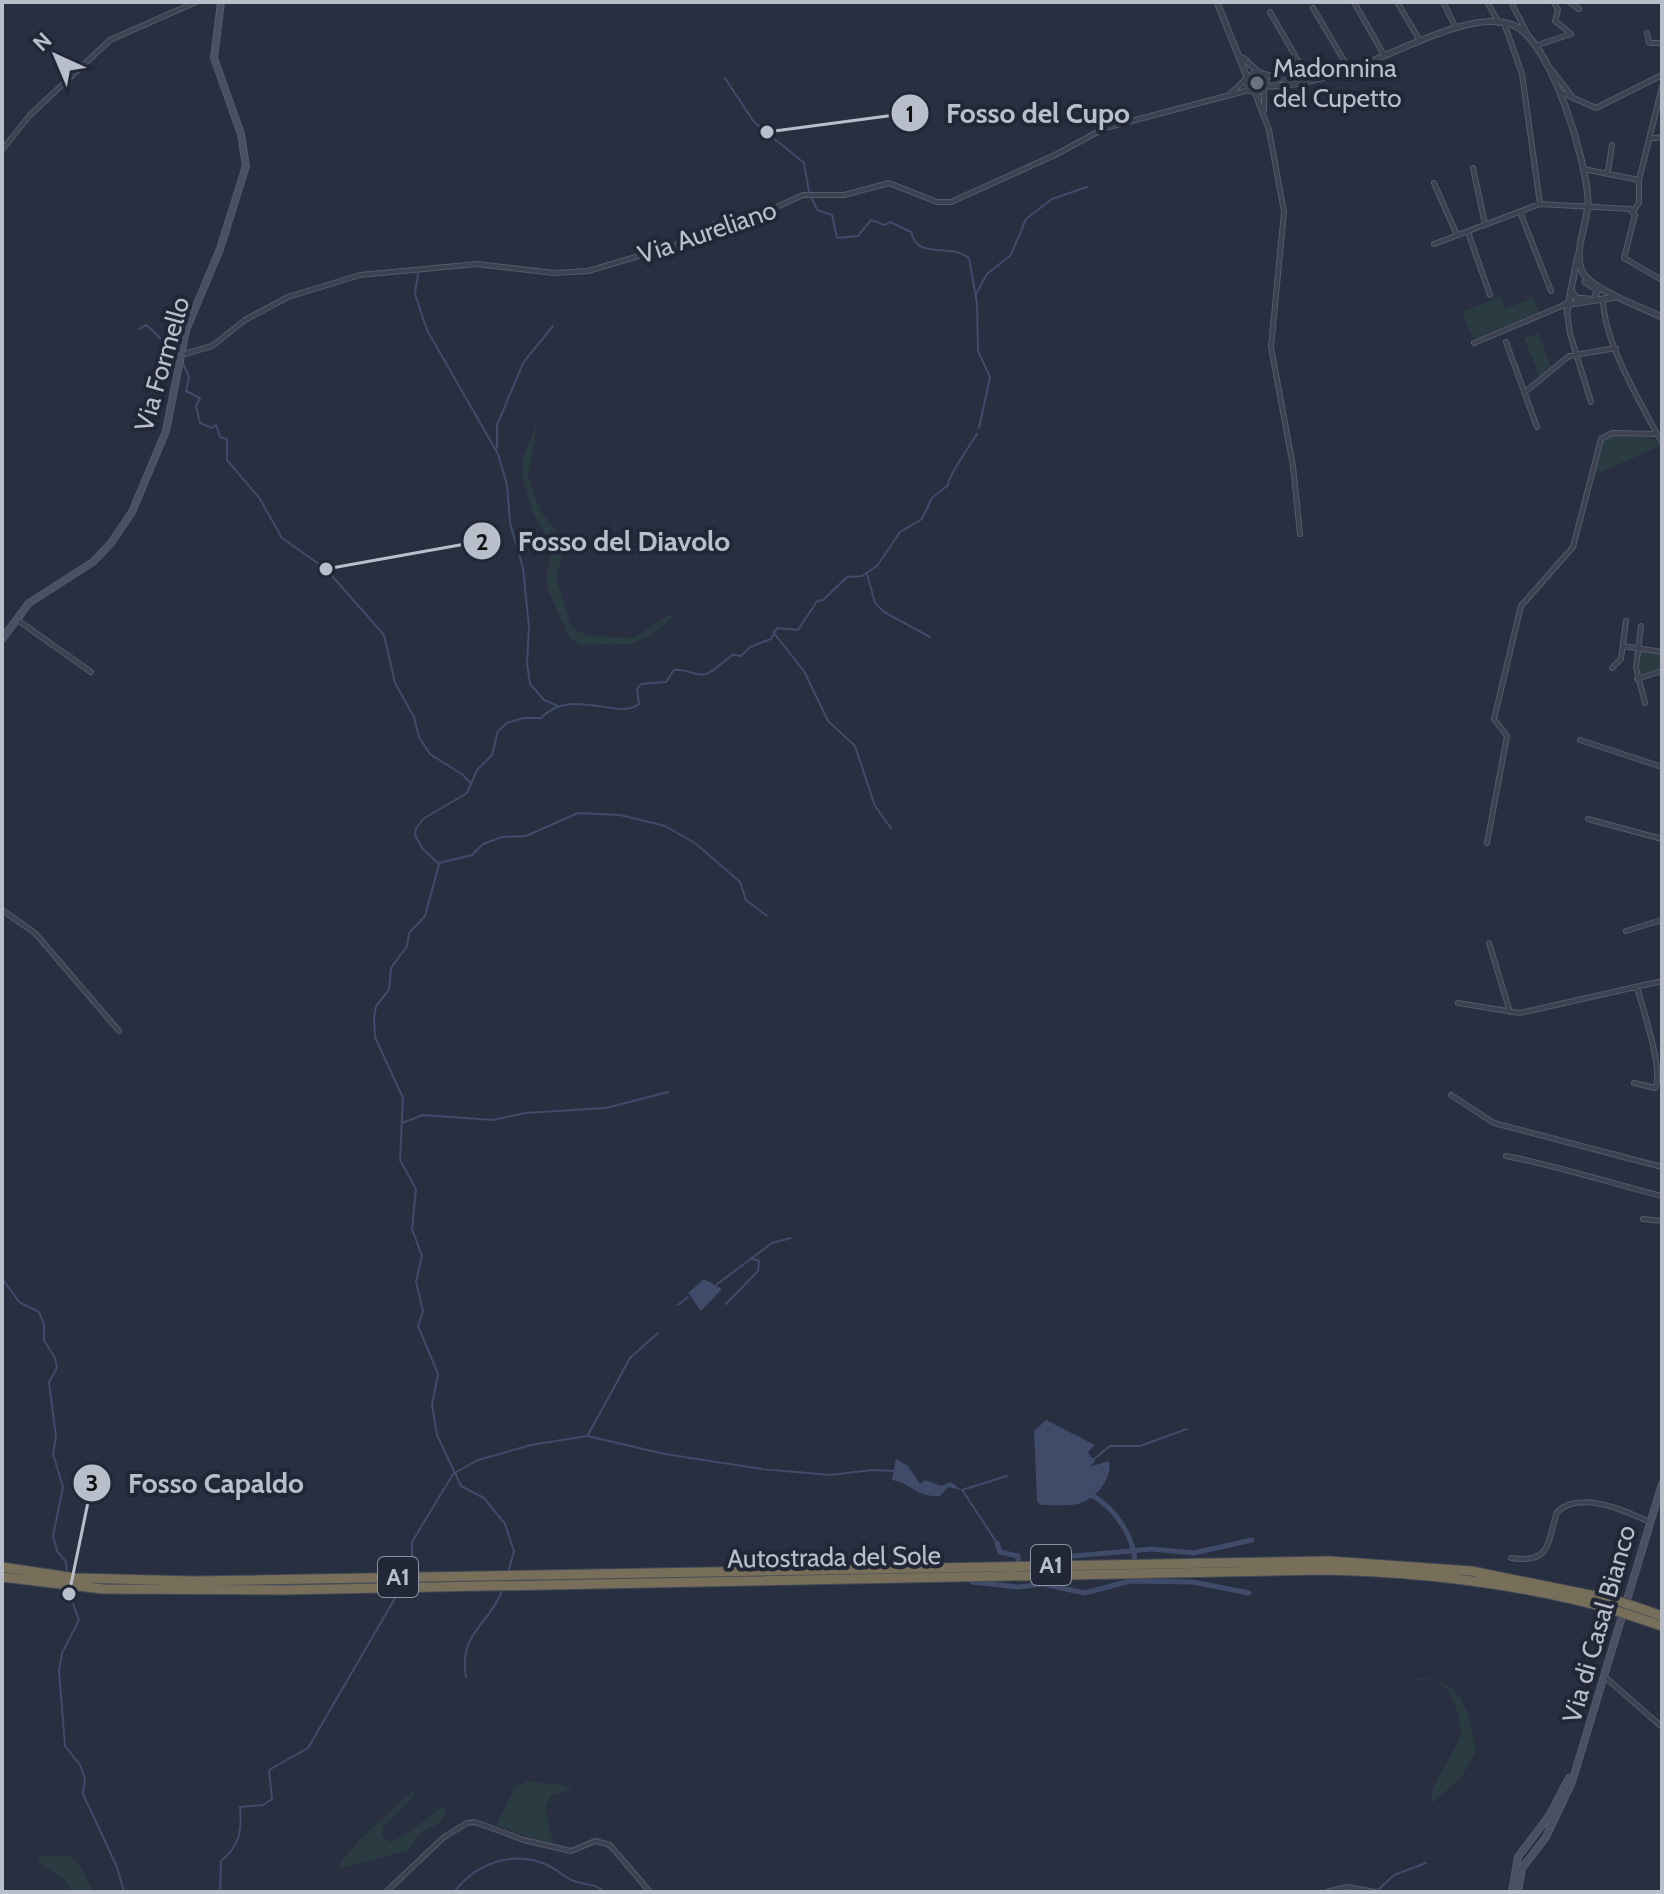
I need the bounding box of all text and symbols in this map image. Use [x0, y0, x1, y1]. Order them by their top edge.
north arrow [16, 16, 96, 96]
text: N [27, 27, 57, 57]
place label: Madonnina del Cupetto [1273, 52, 1402, 114]
marker: Madonnina del Cupetto [1248, 74, 1266, 92]
callout: Fosso del Cupo [890, 87, 1146, 139]
text: Fosso del Cupo [946, 96, 1130, 130]
text: 1 [906, 99, 914, 128]
street label: Via Aureliano [634, 193, 780, 271]
street label: Via Formello [128, 293, 196, 435]
callout: Fosso del Diavolo [462, 515, 746, 567]
text: Fosso del Diavolo [518, 524, 730, 558]
text: 2 [476, 527, 488, 556]
callout: Fosso Capaldo [72, 1457, 320, 1509]
text: Fosso Capaldo [128, 1466, 304, 1500]
text: 3 [86, 1468, 98, 1497]
street label: Via di Casal Bianco [1555, 1521, 1643, 1727]
street label: Autostrada del Sole [727, 1539, 941, 1575]
road number: A1 [1031, 1545, 1071, 1585]
road number: A1 [378, 1557, 418, 1597]

